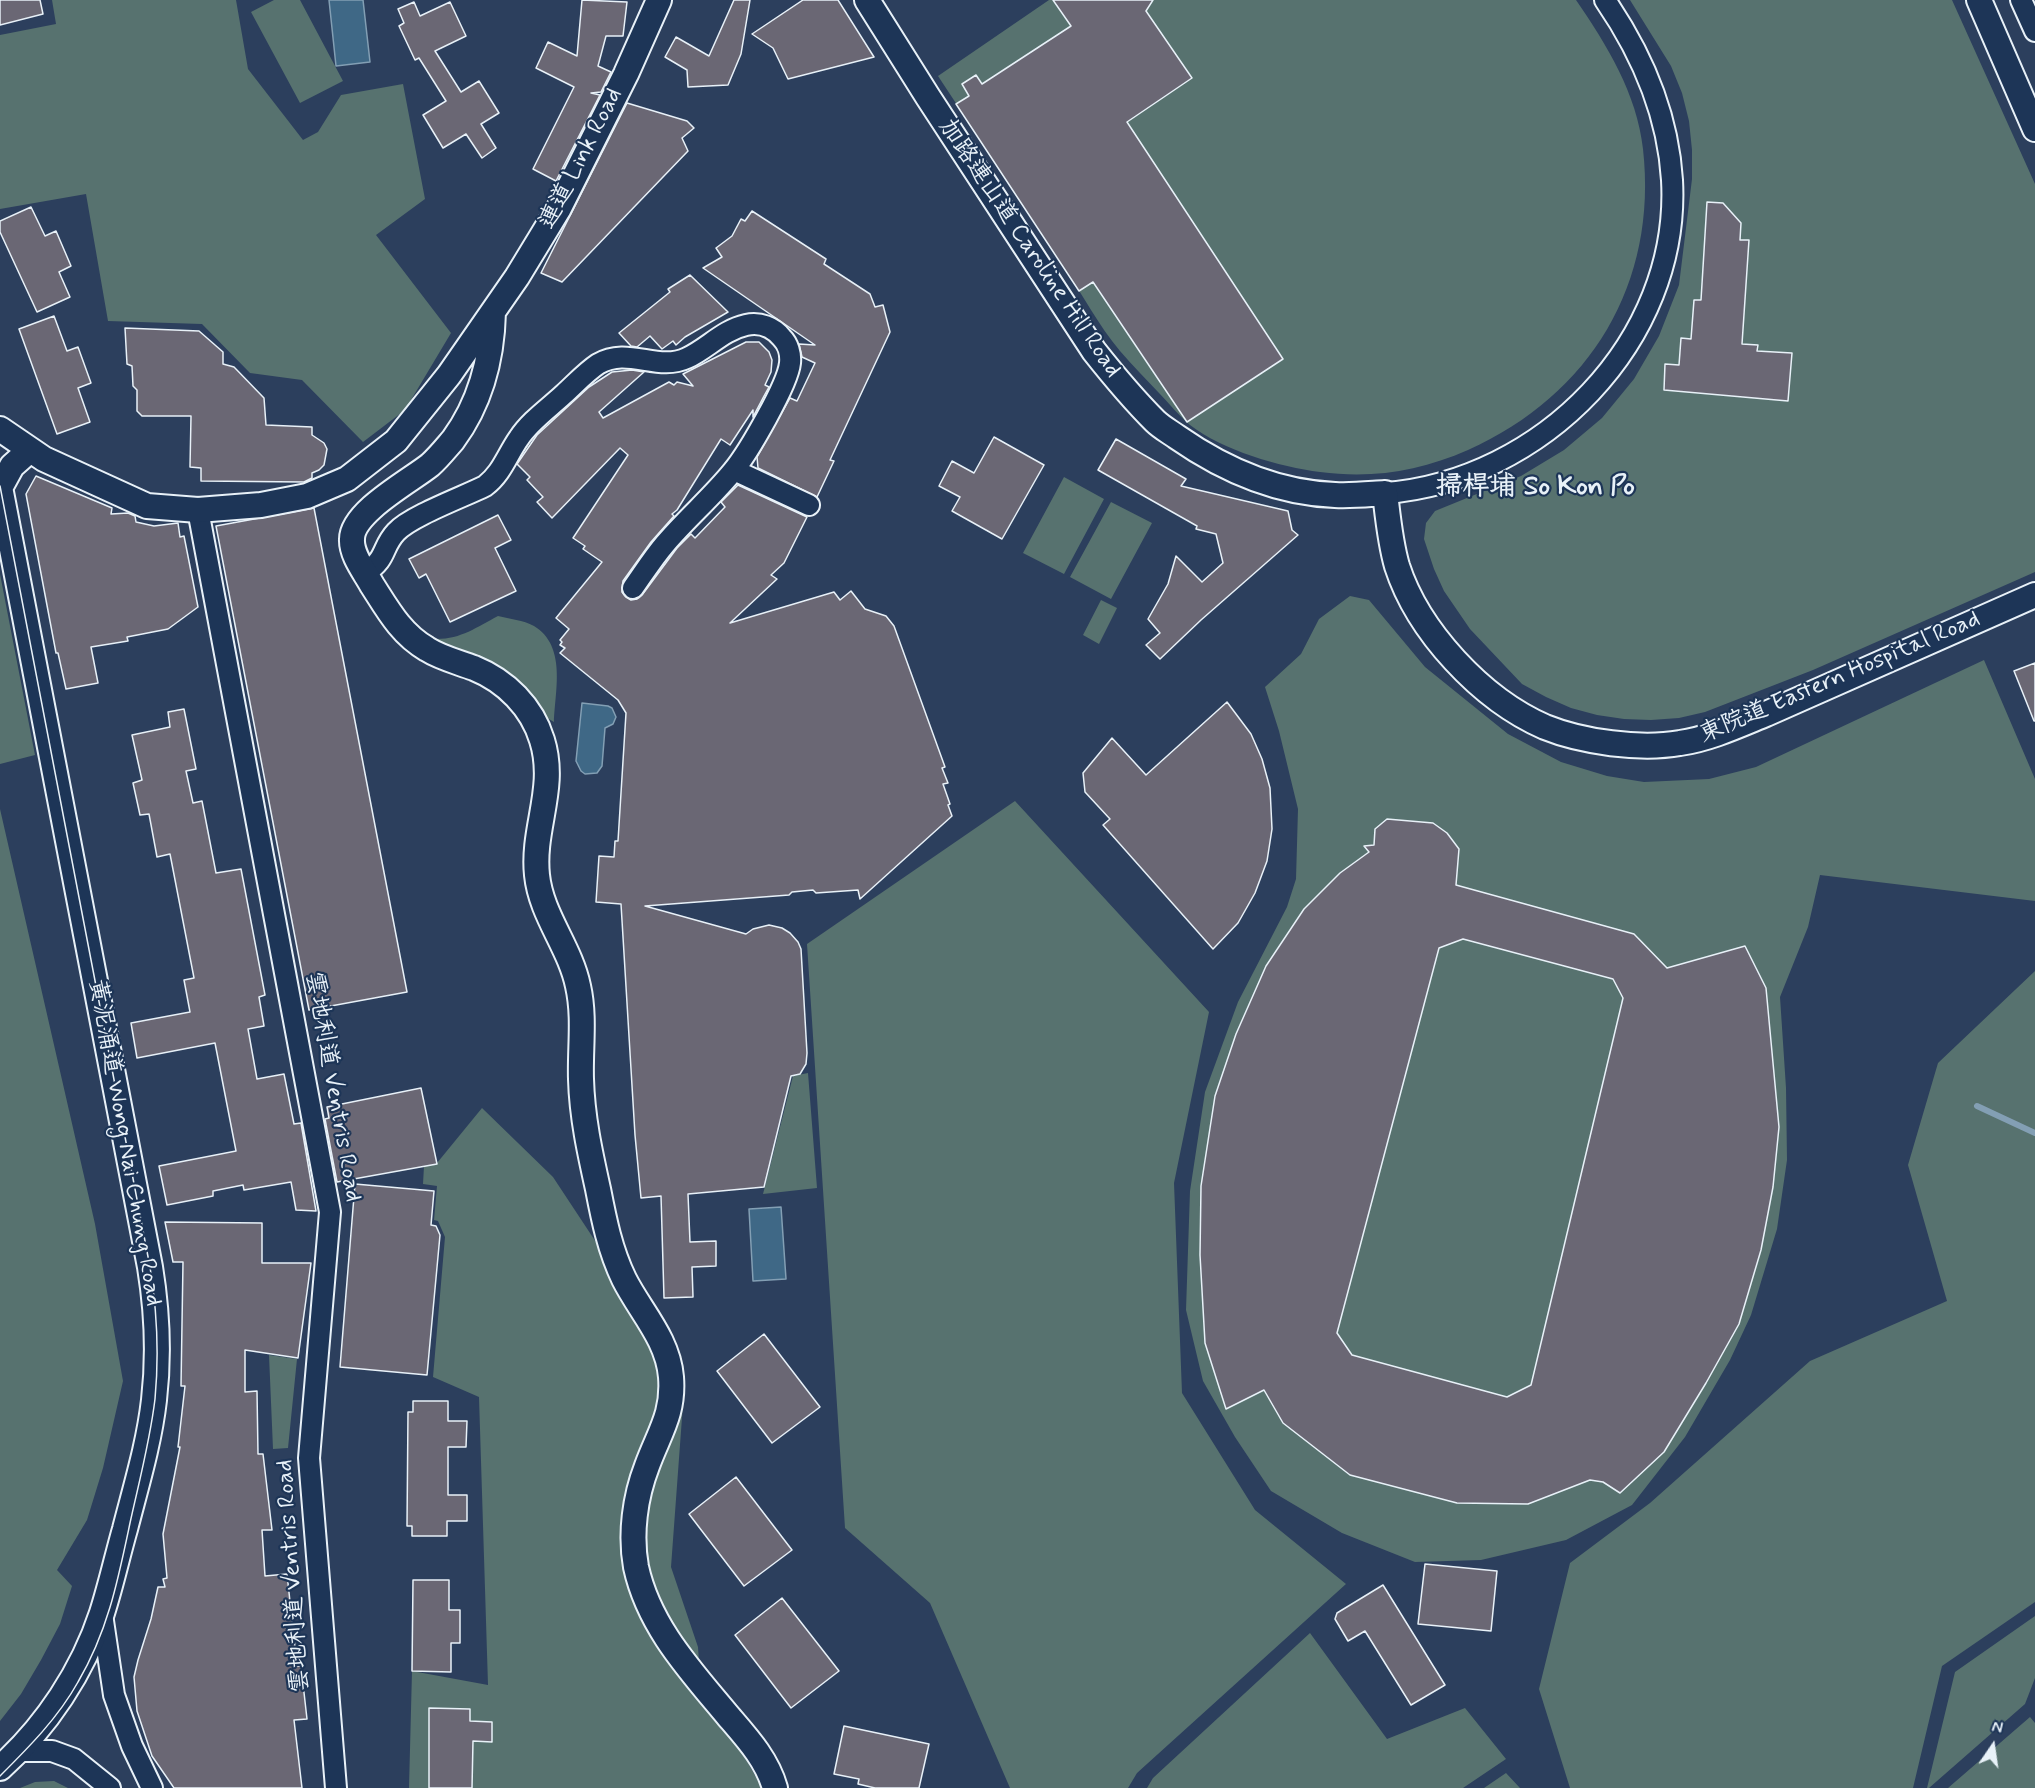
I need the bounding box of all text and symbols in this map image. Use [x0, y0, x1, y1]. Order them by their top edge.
street label: 連道 Link Road [534, 84, 630, 234]
street label: 加路連山道 Caroline Hill Road [932, 114, 1126, 384]
district label: 掃桿埔 So Kon Po [1435, 472, 1635, 504]
street label: 東院道 Eastern Hospital Road [1695, 606, 1985, 750]
street label: 雲地利道 Ventris Road [298, 970, 366, 1204]
street label: 黃泥涌道 Wong Nai Chung Road [81, 977, 167, 1309]
street label: 雲地利道 Ventris Road [272, 1459, 316, 1693]
north arrow [1963, 1716, 2023, 1776]
text: N [1990, 1717, 2005, 1739]

